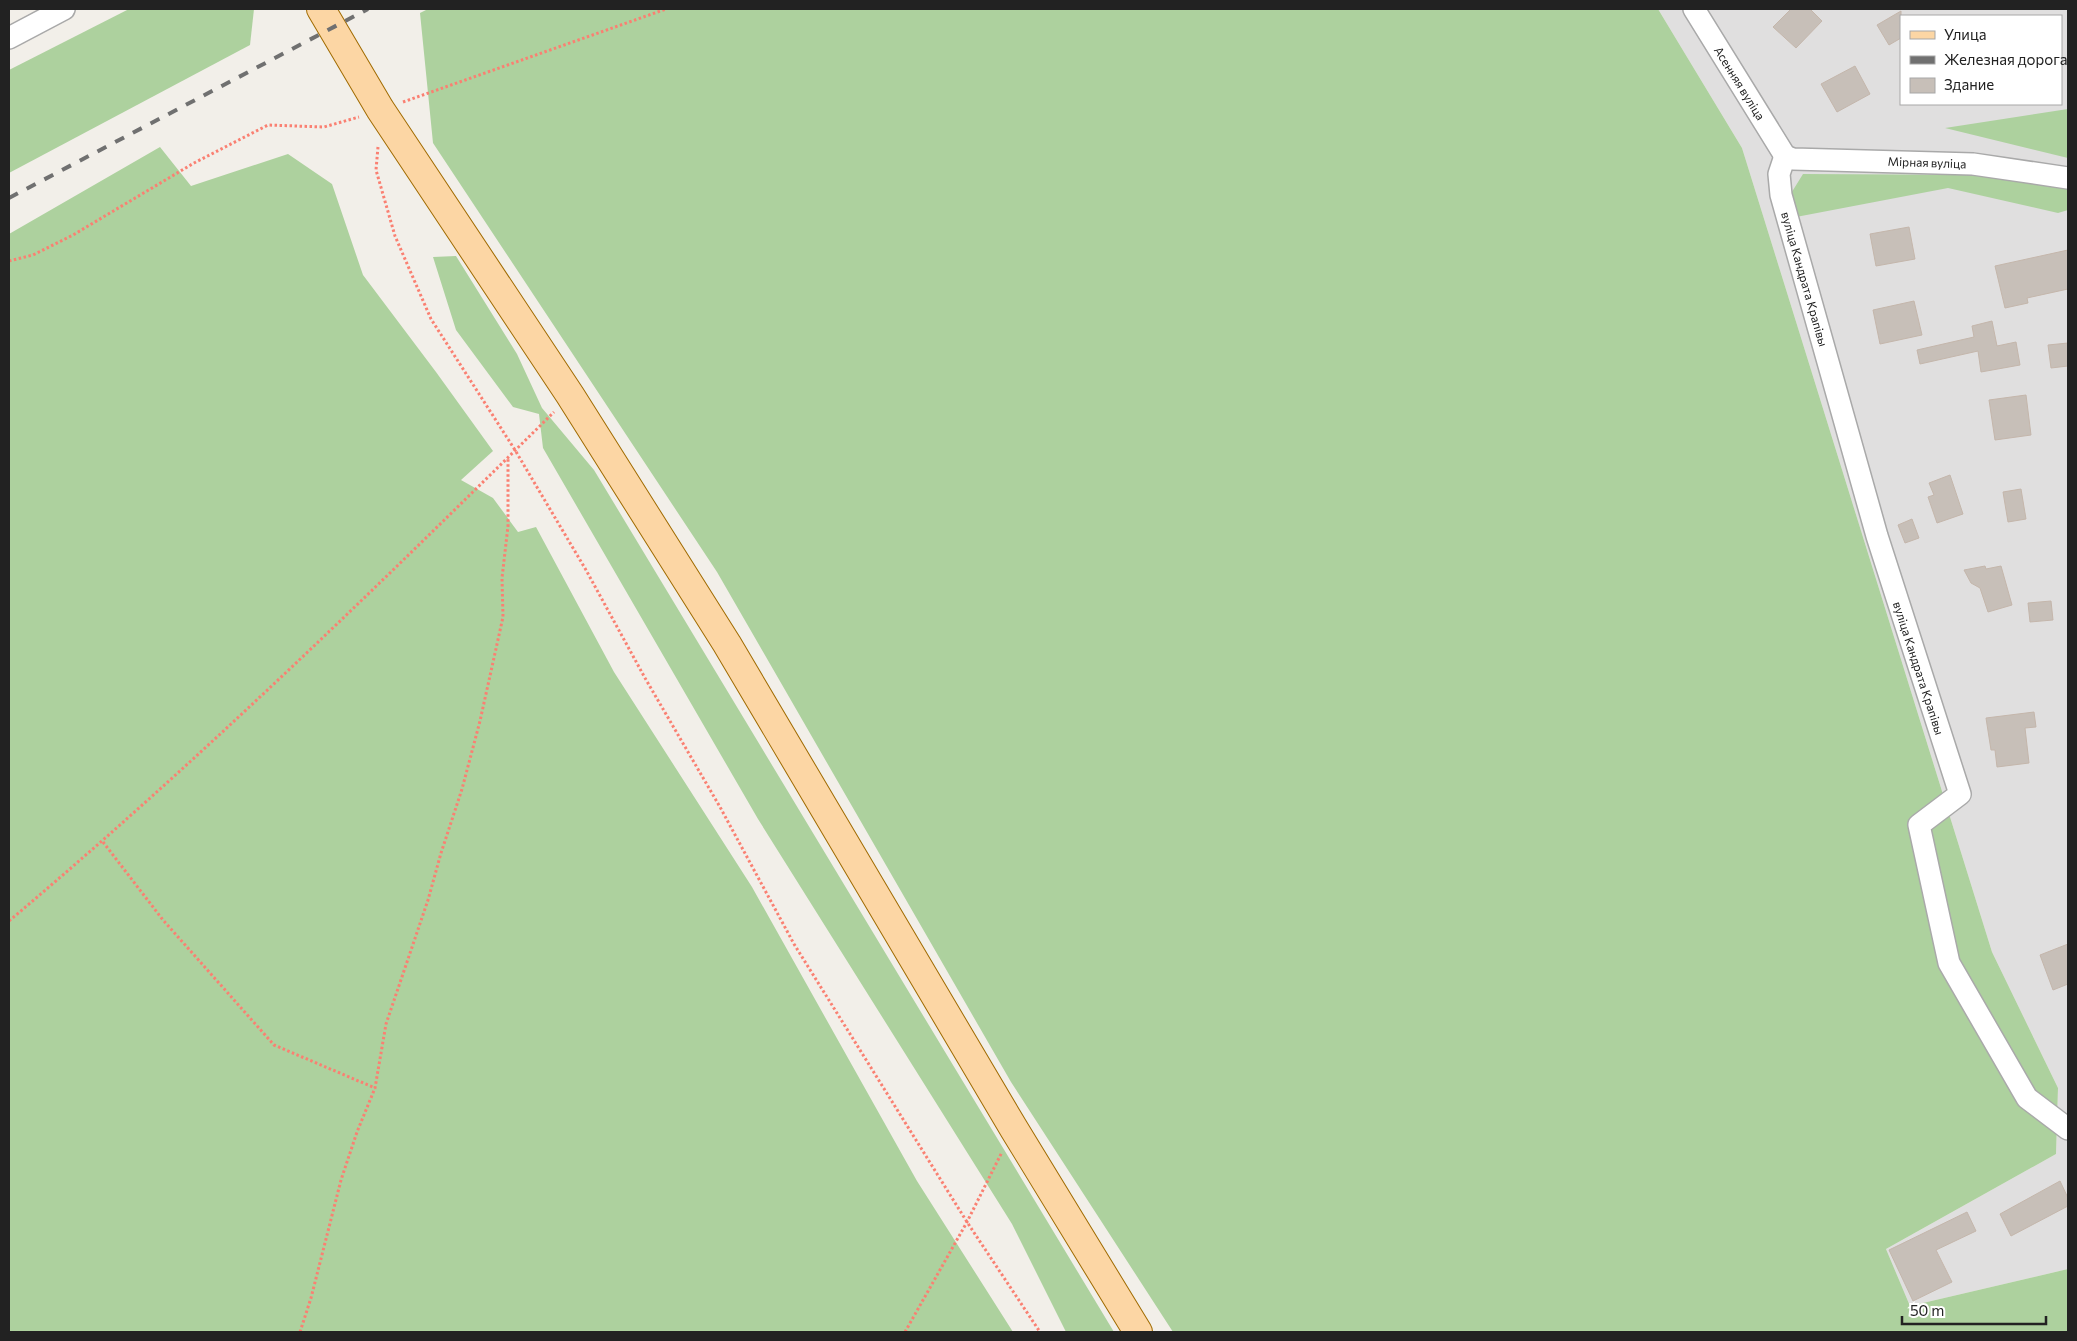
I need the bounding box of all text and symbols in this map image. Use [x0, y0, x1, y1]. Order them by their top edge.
legend [1900, 15, 2062, 105]
text: Улица [1944, 25, 1986, 43]
street label: Асенняя вуліца [1712, 44, 1768, 122]
text: Железная дорога [1944, 50, 2068, 68]
text: Здание [1944, 75, 1994, 93]
street label: Мірная вуліца [1887, 154, 1967, 170]
street label: вуліца Кандрата Крапівы [1779, 210, 1831, 348]
street label: вуліца Кандрата Крапівы [1891, 600, 1947, 736]
scale bar [1902, 1294, 2046, 1326]
text: 50 m [1910, 1301, 1944, 1319]

